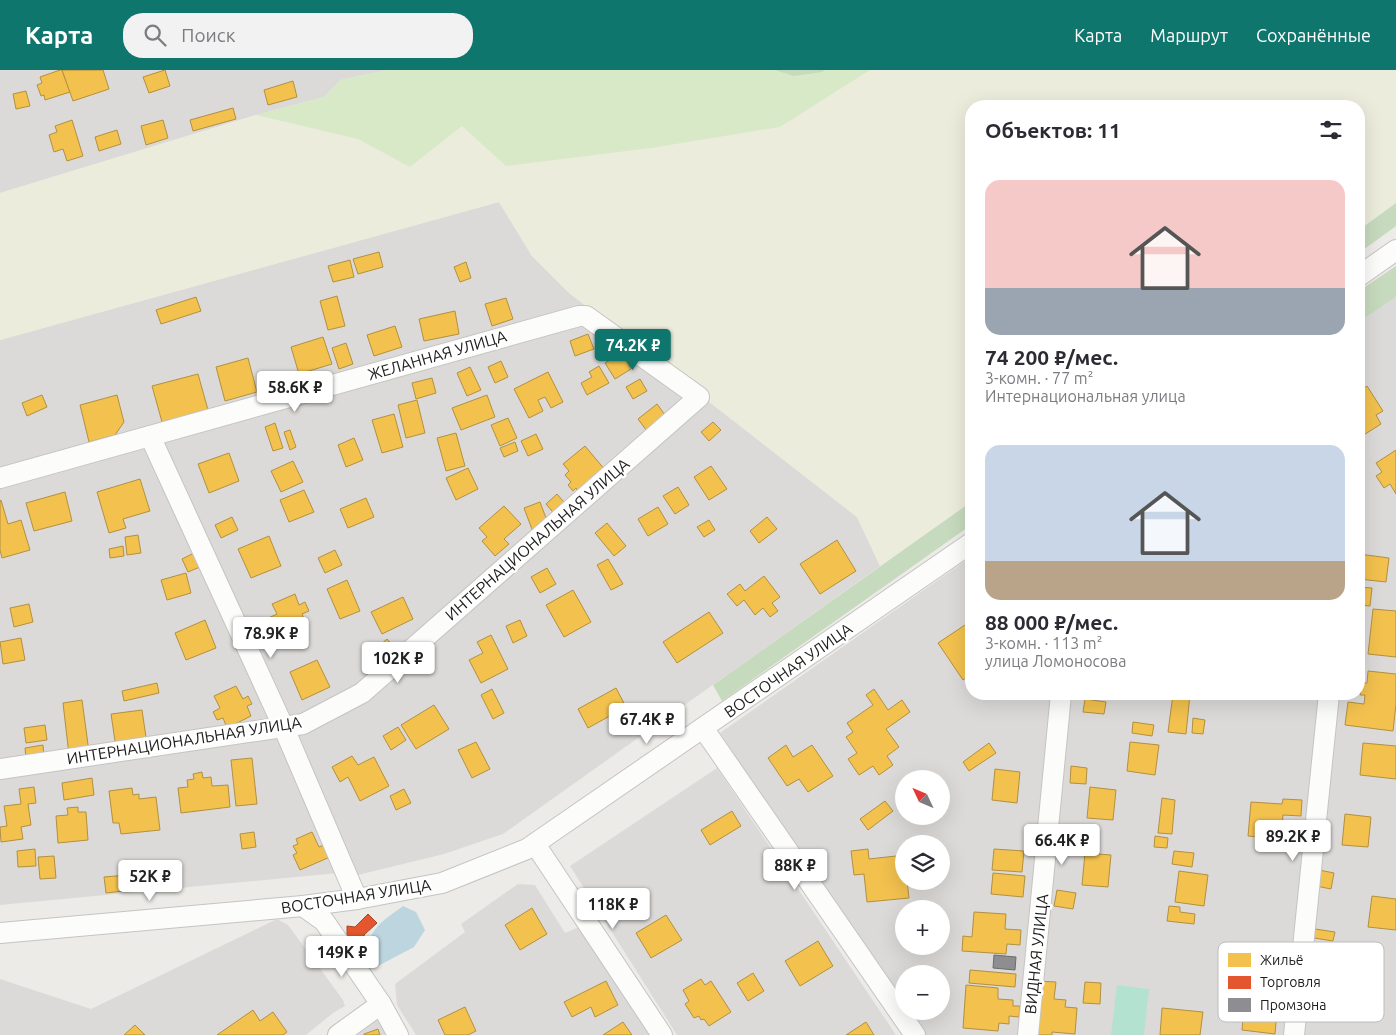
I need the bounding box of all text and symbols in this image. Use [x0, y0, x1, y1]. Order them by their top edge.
search box [123, 13, 473, 58]
icon: search [141, 21, 169, 49]
text: Карта [25, 22, 93, 49]
text: Поиск [181, 24, 235, 46]
text: Карта [1074, 25, 1122, 45]
text: Маршрут [1150, 25, 1228, 45]
text: Сохранённые [1256, 25, 1371, 45]
icon: filters [1317, 116, 1345, 144]
text: Объектов: 11 [985, 118, 1121, 142]
icon: home [1120, 213, 1210, 303]
street label: ЖЕЛАННАЯ УЛИЦА [366, 326, 509, 383]
pin: 74.2K ₽ [587, 328, 679, 371]
text: 74.2K ₽ [606, 336, 660, 354]
text: 74 200 ₽/мес. [985, 345, 1118, 369]
text: 3-комн. · 77 m² [985, 369, 1093, 387]
pin: 58.6K ₽ [249, 370, 341, 413]
text: 58.6K ₽ [268, 378, 322, 396]
text: Интернациональная улица [985, 387, 1186, 405]
street label: ИНТЕРНАЦИОНАЛЬНАЯ УЛИЦА [442, 454, 633, 624]
icon: home [1120, 478, 1210, 568]
text: 88 000 ₽/мес. [985, 610, 1118, 634]
pin: 78.9K ₽ [225, 616, 317, 659]
street label: ВОСТОЧНАЯ УЛИЦА [721, 619, 856, 721]
text: 78.9K ₽ [244, 624, 298, 642]
text: 3-комн. · 113 m² [985, 634, 1102, 652]
pin: 102K ₽ [357, 642, 439, 684]
text: 102K ₽ [373, 649, 423, 667]
text: улица Ломоносова [985, 652, 1126, 670]
pin: 67.4K ₽ [601, 702, 693, 745]
text: 67.4K ₽ [620, 710, 674, 728]
street label: ИНТЕРНАЦИОНАЛЬНАЯ УЛИЦА [65, 712, 303, 767]
north arrow [895, 770, 950, 825]
map controls [895, 770, 950, 1020]
pin: 89.2K ₽ [1247, 820, 1339, 862]
pin: 66.4K ₽ [1016, 824, 1108, 866]
text: 89.2K ₽ [1266, 827, 1320, 845]
text: 66.4K ₽ [1035, 831, 1089, 849]
button: layers [895, 835, 950, 890]
pin: 88K ₽ [760, 848, 830, 891]
text: 88K ₽ [774, 856, 816, 874]
pin: 52K ₽ [115, 860, 185, 902]
text: 52K ₽ [129, 867, 171, 885]
street label: ВОСТОЧНАЯ УЛИЦА [280, 875, 433, 917]
pin: 118K ₽ [572, 888, 654, 930]
street label: ВИДНАЯ УЛИЦА [1021, 892, 1051, 1015]
text: 118K ₽ [588, 895, 638, 913]
button: + [895, 900, 950, 955]
pin: 149K ₽ [301, 936, 383, 978]
legend [1218, 942, 1384, 1022]
text: 149K ₽ [317, 943, 367, 961]
text: Жильё [1260, 952, 1304, 968]
button: − [895, 965, 950, 1020]
text: Торговля [1260, 974, 1321, 990]
text: Промзона [1260, 997, 1327, 1013]

